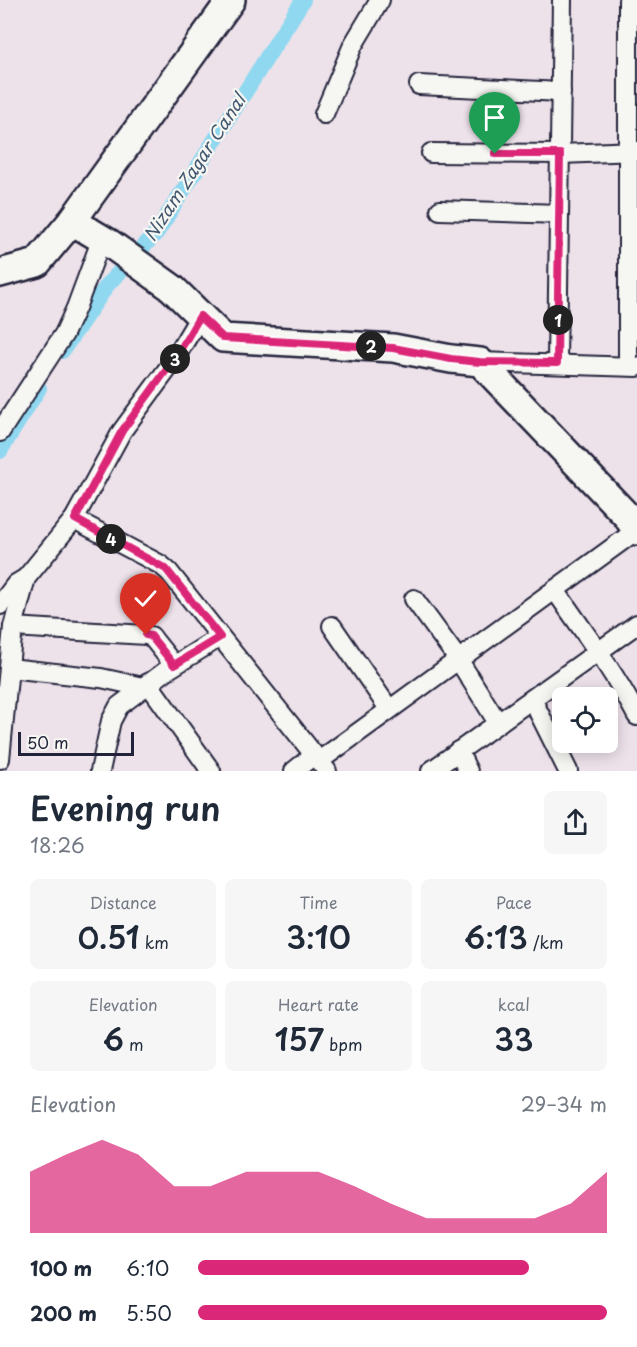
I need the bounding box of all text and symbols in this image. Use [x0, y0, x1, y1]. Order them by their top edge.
water label: Nizam Zagar Canal [136, 86, 253, 246]
pin [469, 92, 520, 154]
icon: arrive [478, 101, 511, 134]
pin: 1 [543, 305, 573, 335]
text: 1 [554, 308, 562, 332]
pin: 2 [356, 331, 386, 361]
text: 2 [365, 334, 377, 358]
pin: 3 [160, 344, 190, 374]
text: 3 [170, 347, 180, 371]
pin: 4 [96, 524, 126, 554]
text: 4 [106, 527, 116, 551]
pin [120, 573, 171, 635]
icon: check [129, 582, 162, 615]
map controls [552, 687, 618, 753]
button: locate [552, 687, 618, 753]
scale bar [18, 729, 134, 756]
text: 50 m [27, 730, 68, 754]
text: Evening run [30, 782, 221, 832]
button: share [544, 791, 607, 854]
text: 18:26 [30, 830, 85, 860]
text: Distance [90, 890, 157, 914]
text: Time [300, 890, 337, 914]
text: Pace [496, 890, 532, 914]
text: 0.51 [78, 914, 139, 959]
text: 3:10 [286, 914, 351, 959]
text: 6:13 [464, 914, 528, 959]
text: km [139, 930, 169, 954]
text: /km [528, 930, 564, 954]
text: Elevation [89, 992, 158, 1016]
text: Heart rate [278, 992, 359, 1016]
text: kcal [498, 992, 530, 1016]
text: 6 [103, 1016, 124, 1061]
text: 157 [274, 1016, 324, 1061]
text: 33 [494, 1016, 533, 1061]
text: m [124, 1032, 144, 1056]
text: bpm [324, 1032, 362, 1056]
text: Elevation [30, 1089, 116, 1119]
text: 29–34 m [521, 1089, 607, 1119]
text: 100 m [30, 1253, 92, 1283]
text: 6:10 [126, 1253, 169, 1283]
text: 200 m [30, 1298, 97, 1328]
text: 5:50 [126, 1298, 172, 1328]

